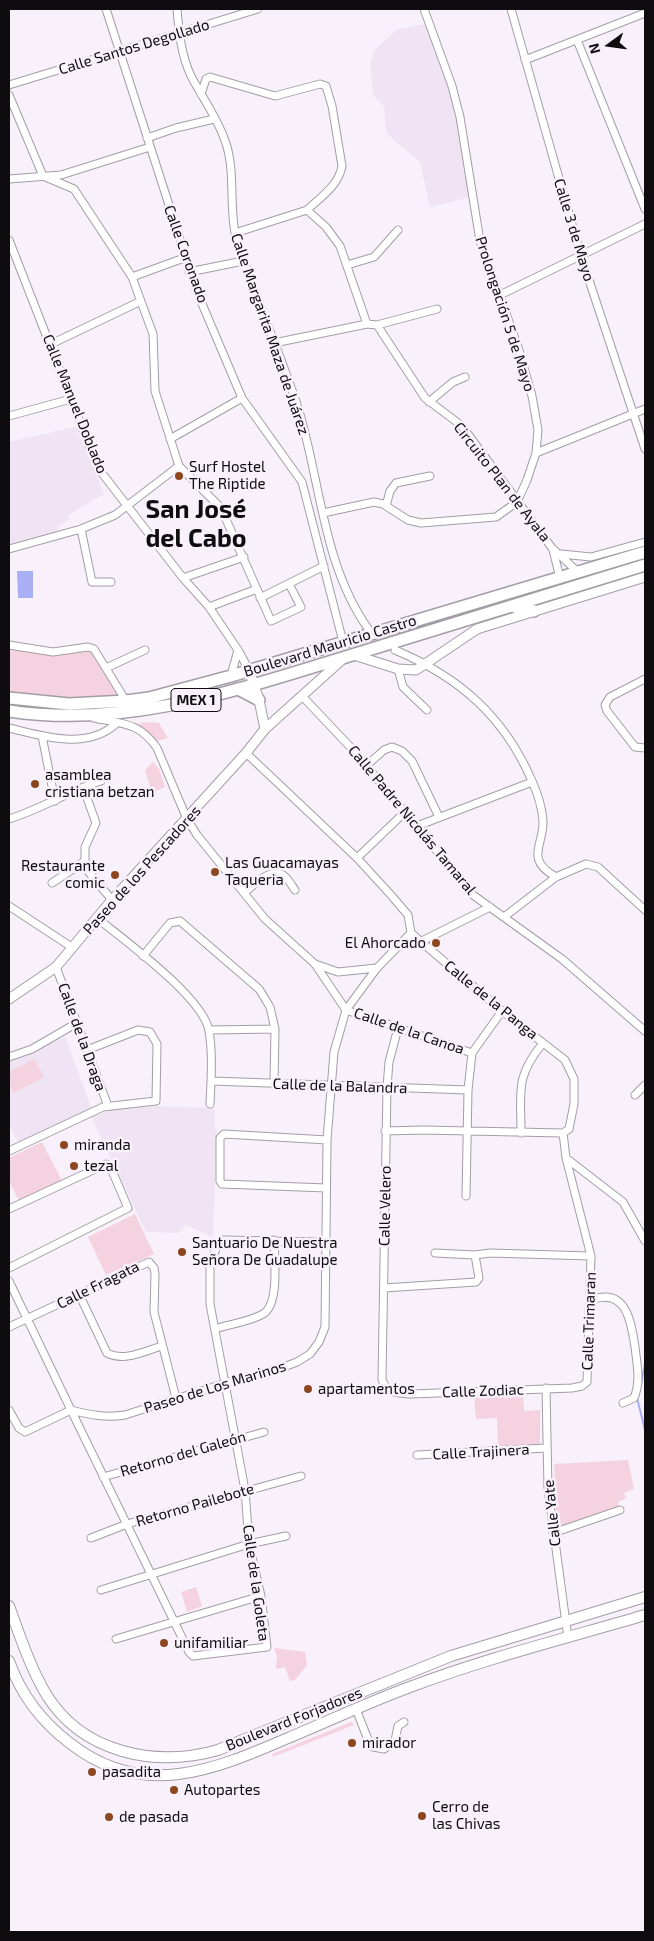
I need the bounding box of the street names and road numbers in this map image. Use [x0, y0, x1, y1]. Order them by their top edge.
street label: Calle Santos Degollado [56, 15, 212, 79]
street label: Calle 3 de Mayo [550, 176, 598, 284]
street label: Calle Coronado [160, 203, 212, 305]
street label: Calle Margarita Maza de Juárez [227, 231, 313, 437]
street label: Prolongación 5 de Mayo [471, 234, 539, 394]
street label: Calle Manuel Doblado [39, 332, 111, 476]
street label: Circuito Plan de Ayala [450, 419, 554, 545]
street label: Boulevard Mauricio Castro [241, 611, 419, 681]
road number: MEX 1 [171, 688, 221, 712]
street label: Calle Padre Nicolás Tamaral [344, 742, 480, 898]
street label: Paseo de los Pescadores [79, 802, 205, 938]
street label: Calle de la Panga [440, 957, 542, 1043]
street label: Calle de la Draga [54, 980, 110, 1094]
street label: Calle de la Canoa [352, 1004, 466, 1058]
street label: Calle de la Balandra [272, 1075, 408, 1097]
street label: Calle Velero [375, 1166, 395, 1246]
street label: Calle Fragata [54, 1257, 142, 1313]
street label: Calle Trimaran [578, 1271, 600, 1371]
street label: Paseo de Los Marinos [142, 1357, 288, 1417]
street label: Calle Zodiac [442, 1381, 524, 1401]
street label: Retorno del Galeón [118, 1427, 248, 1481]
street label: Calle Trajinera [432, 1440, 530, 1464]
street label: Calle Yate [540, 1479, 564, 1547]
street label: Retorno Pailebote [134, 1480, 256, 1530]
street label: Calle de la Goleta [239, 1524, 273, 1642]
street label: Boulevard Forjadores [223, 1683, 365, 1755]

